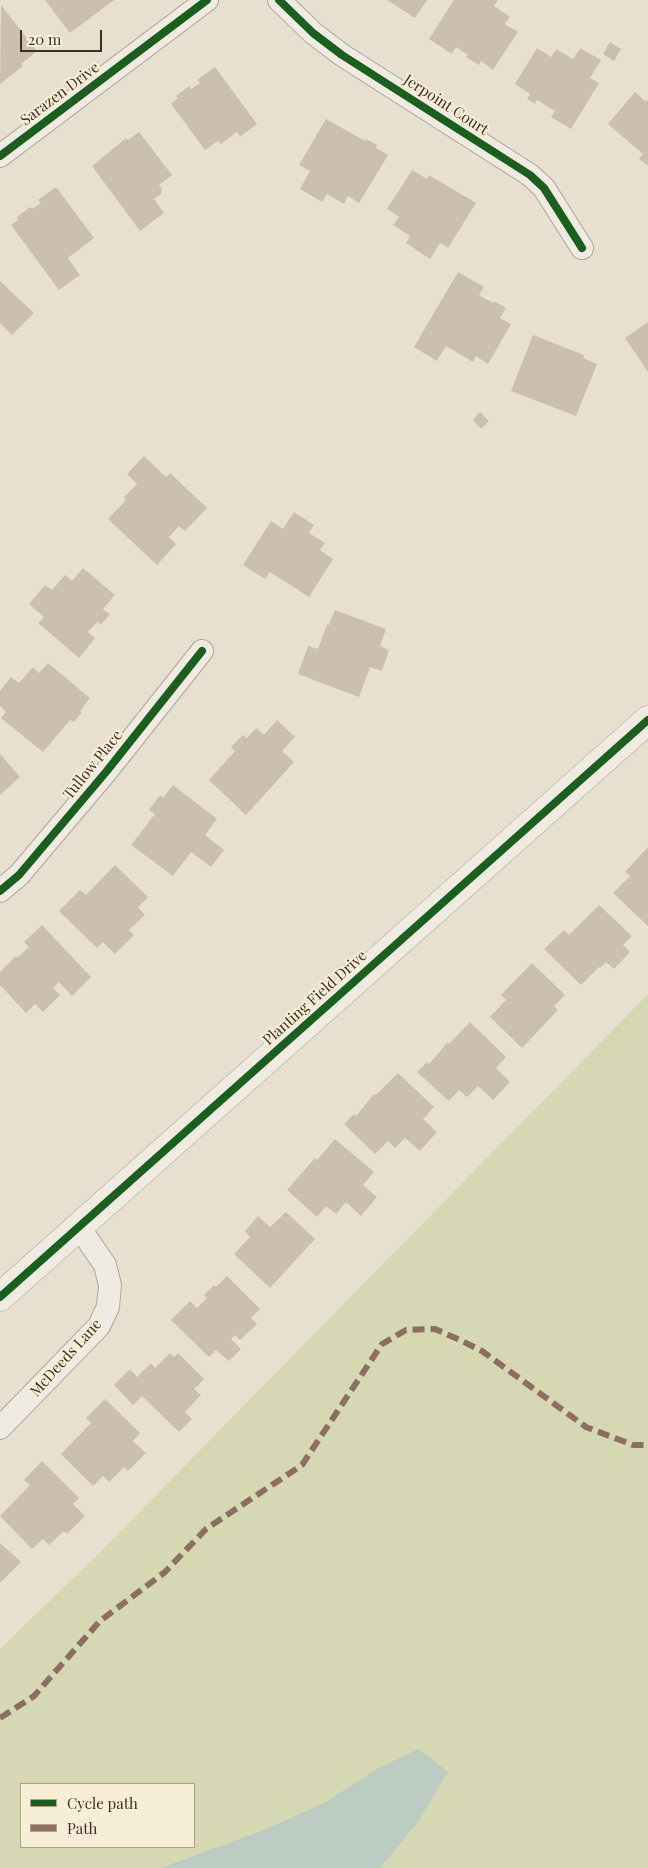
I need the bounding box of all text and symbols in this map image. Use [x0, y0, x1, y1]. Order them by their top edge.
scale bar [22, 20, 105, 52]
text: 20 m [28, 29, 61, 49]
street label: Sarazen Drive [17, 59, 103, 129]
street label: Jerpoint Court [400, 71, 492, 139]
street label: Tullow Place [60, 727, 126, 803]
street label: Planting Field Drive [259, 947, 371, 1049]
street label: McDeeds Lane [26, 1316, 106, 1400]
legend [20, 1783, 195, 1848]
text: Cycle path [67, 1793, 138, 1813]
text: Path [67, 1818, 97, 1838]

